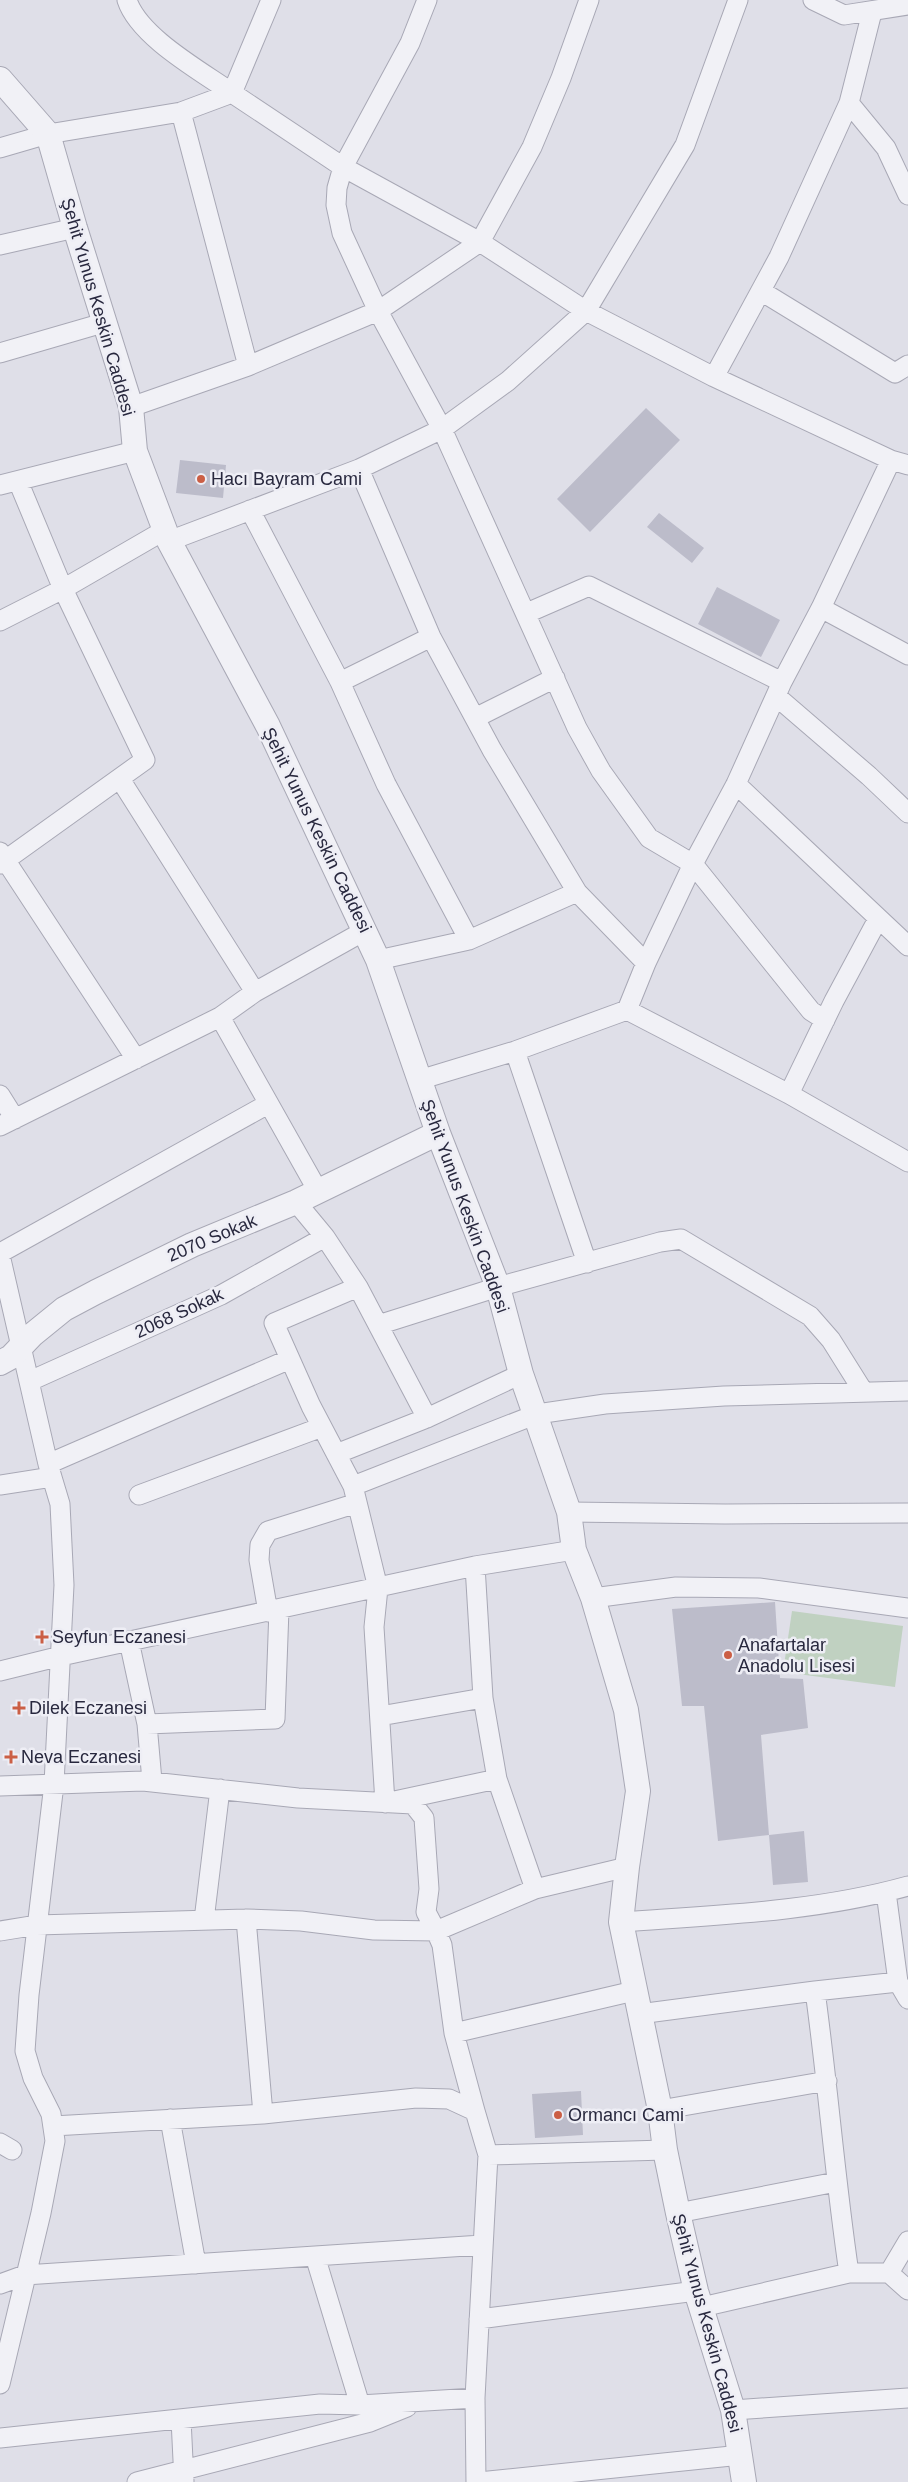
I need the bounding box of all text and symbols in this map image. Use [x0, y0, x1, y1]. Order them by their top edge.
street label: Şehit Yunus Keskin Caddesi [57, 196, 139, 418]
place label: Hacı Bayram Cami [211, 469, 362, 489]
marker: Hacı Bayram Cami [195, 473, 207, 485]
street label: Şehit Yunus Keskin Caddesi [259, 724, 375, 936]
street label: Şehit Yunus Keskin Caddesi [417, 1096, 513, 1316]
street label: 2070 Sokak [164, 1210, 261, 1266]
street label: 2068 Sokak [132, 1283, 227, 1342]
place label: Seyfun Eczanesi [52, 1627, 186, 1647]
marker: Seyfun Eczanesi [36, 1631, 48, 1643]
place label: Anafartalar Anadolu Lisesi [738, 1635, 855, 1676]
marker: Anafartalar Anadolu Lisesi [722, 1649, 734, 1661]
place label: Dilek Eczanesi [29, 1698, 147, 1718]
marker: Dilek Eczanesi [13, 1702, 25, 1714]
place label: Neva Eczanesi [21, 1747, 141, 1767]
marker: Neva Eczanesi [5, 1751, 17, 1763]
place label: Ormancı Cami [568, 2105, 684, 2125]
marker: Ormancı Cami [552, 2109, 564, 2121]
street label: Şehit Yunus Keskin Caddesi [668, 2211, 746, 2435]

